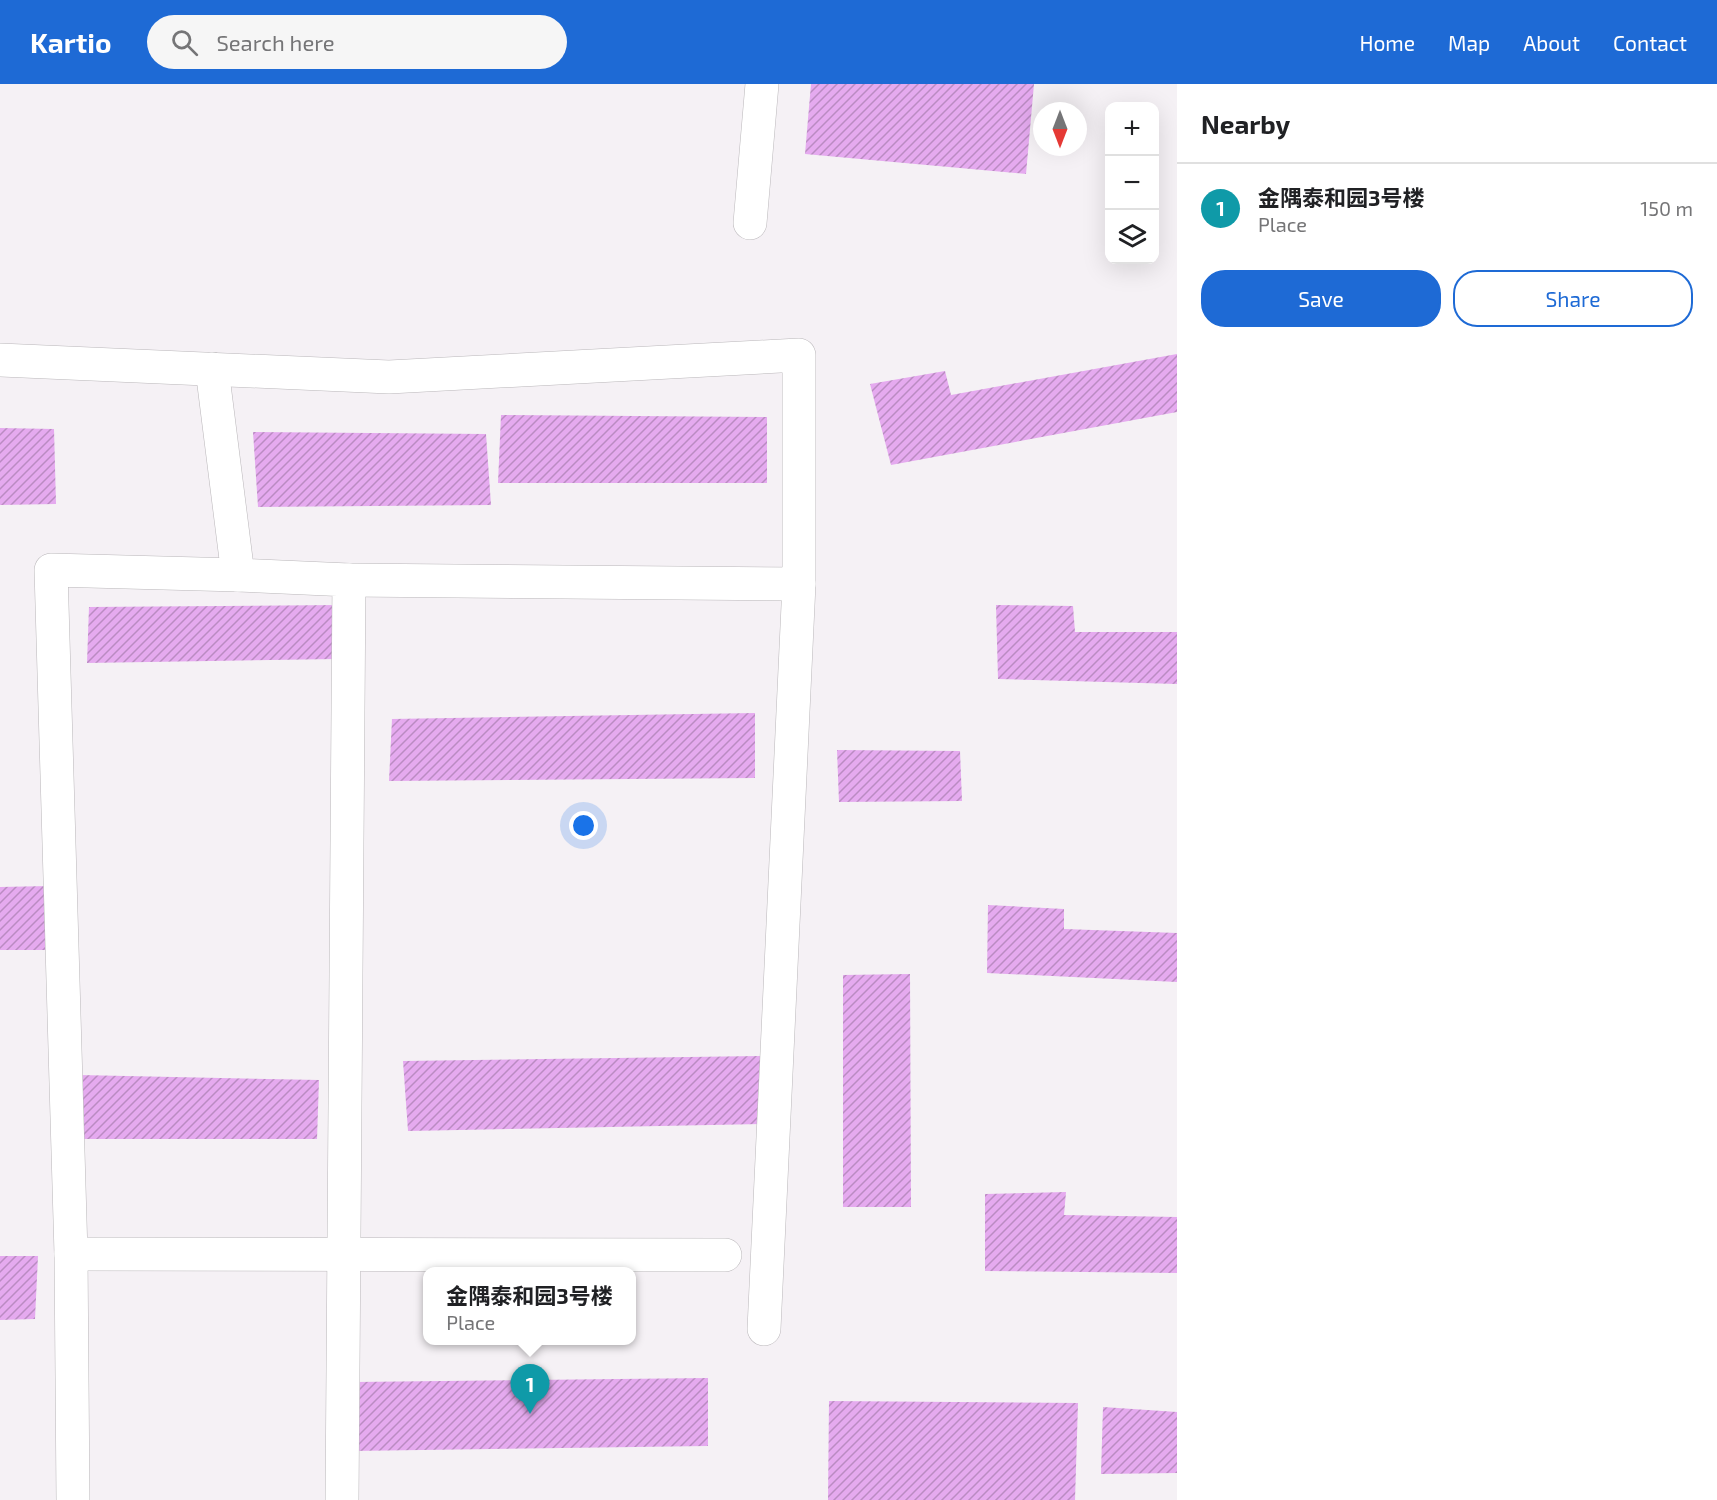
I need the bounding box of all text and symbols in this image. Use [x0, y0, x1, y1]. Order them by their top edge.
search box [147, 15, 567, 69]
text: Kartio [30, 25, 111, 59]
icon: search [168, 26, 201, 59]
text: Search here [216, 29, 335, 55]
text: Home [1359, 30, 1415, 55]
text: Map [1448, 30, 1490, 55]
text: About [1523, 30, 1580, 55]
text: Contact [1613, 30, 1687, 55]
north arrow [1033, 102, 1087, 156]
map controls [1105, 102, 1159, 264]
button: + [1105, 102, 1159, 156]
text: Nearby [1201, 108, 1290, 139]
button: − [1105, 156, 1159, 210]
text: 金隅泰和园3号楼 [1258, 184, 1424, 210]
text: 1 [1216, 196, 1225, 220]
text: 150 m [1640, 196, 1693, 220]
button: layers [1105, 210, 1159, 264]
text: Place [1258, 212, 1307, 236]
button: Save [1201, 270, 1441, 327]
button: Share [1453, 270, 1693, 327]
your location [569, 811, 598, 840]
popup [423, 1267, 636, 1345]
text: 金隅泰和园3号楼 [446, 1282, 613, 1308]
text: Place [446, 1310, 495, 1334]
pin: 1 [510, 1364, 550, 1414]

